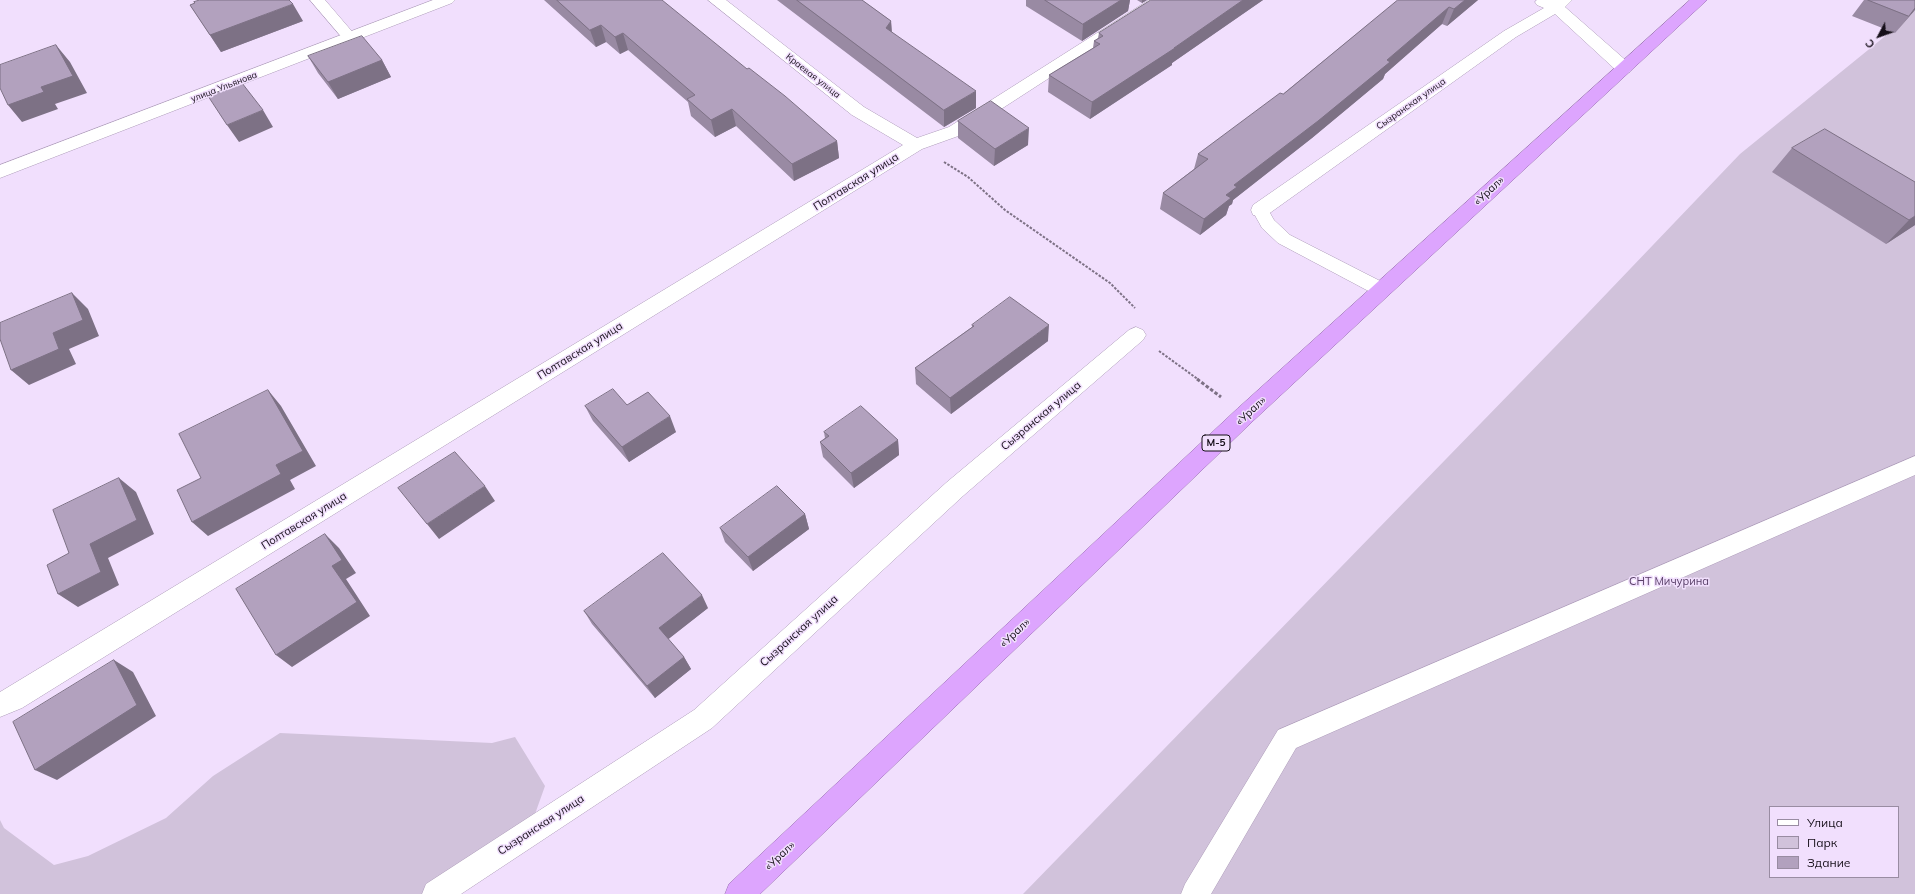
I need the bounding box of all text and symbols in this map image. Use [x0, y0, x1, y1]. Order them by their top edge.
north arrow [1859, 16, 1899, 56]
text: С [1862, 36, 1878, 51]
street label: Краевая улица [784, 51, 842, 101]
street label: улица Ульянова [189, 69, 259, 105]
street label: Сызранская улица [1374, 76, 1448, 132]
street label: Полтавская улица [811, 150, 901, 214]
street label: «Урал» [1471, 174, 1507, 208]
street label: Полтавская улица [535, 319, 625, 383]
street label: Сызранская улица [998, 379, 1084, 453]
street label: «Урал» [1233, 394, 1269, 428]
road number: М-5 [1202, 435, 1230, 451]
street label: Полтавская улица [259, 489, 349, 553]
park label: СНТ Мичурина [1629, 575, 1709, 589]
street label: Сызранская улица [757, 592, 841, 670]
street label: «Урал» [997, 616, 1033, 650]
street label: Сызранская улица [495, 792, 587, 858]
legend [1769, 806, 1899, 878]
text: Улица [1807, 815, 1843, 830]
text: Парк [1807, 835, 1837, 850]
street label: «Урал» [762, 839, 798, 873]
text: Здание [1807, 855, 1850, 870]

